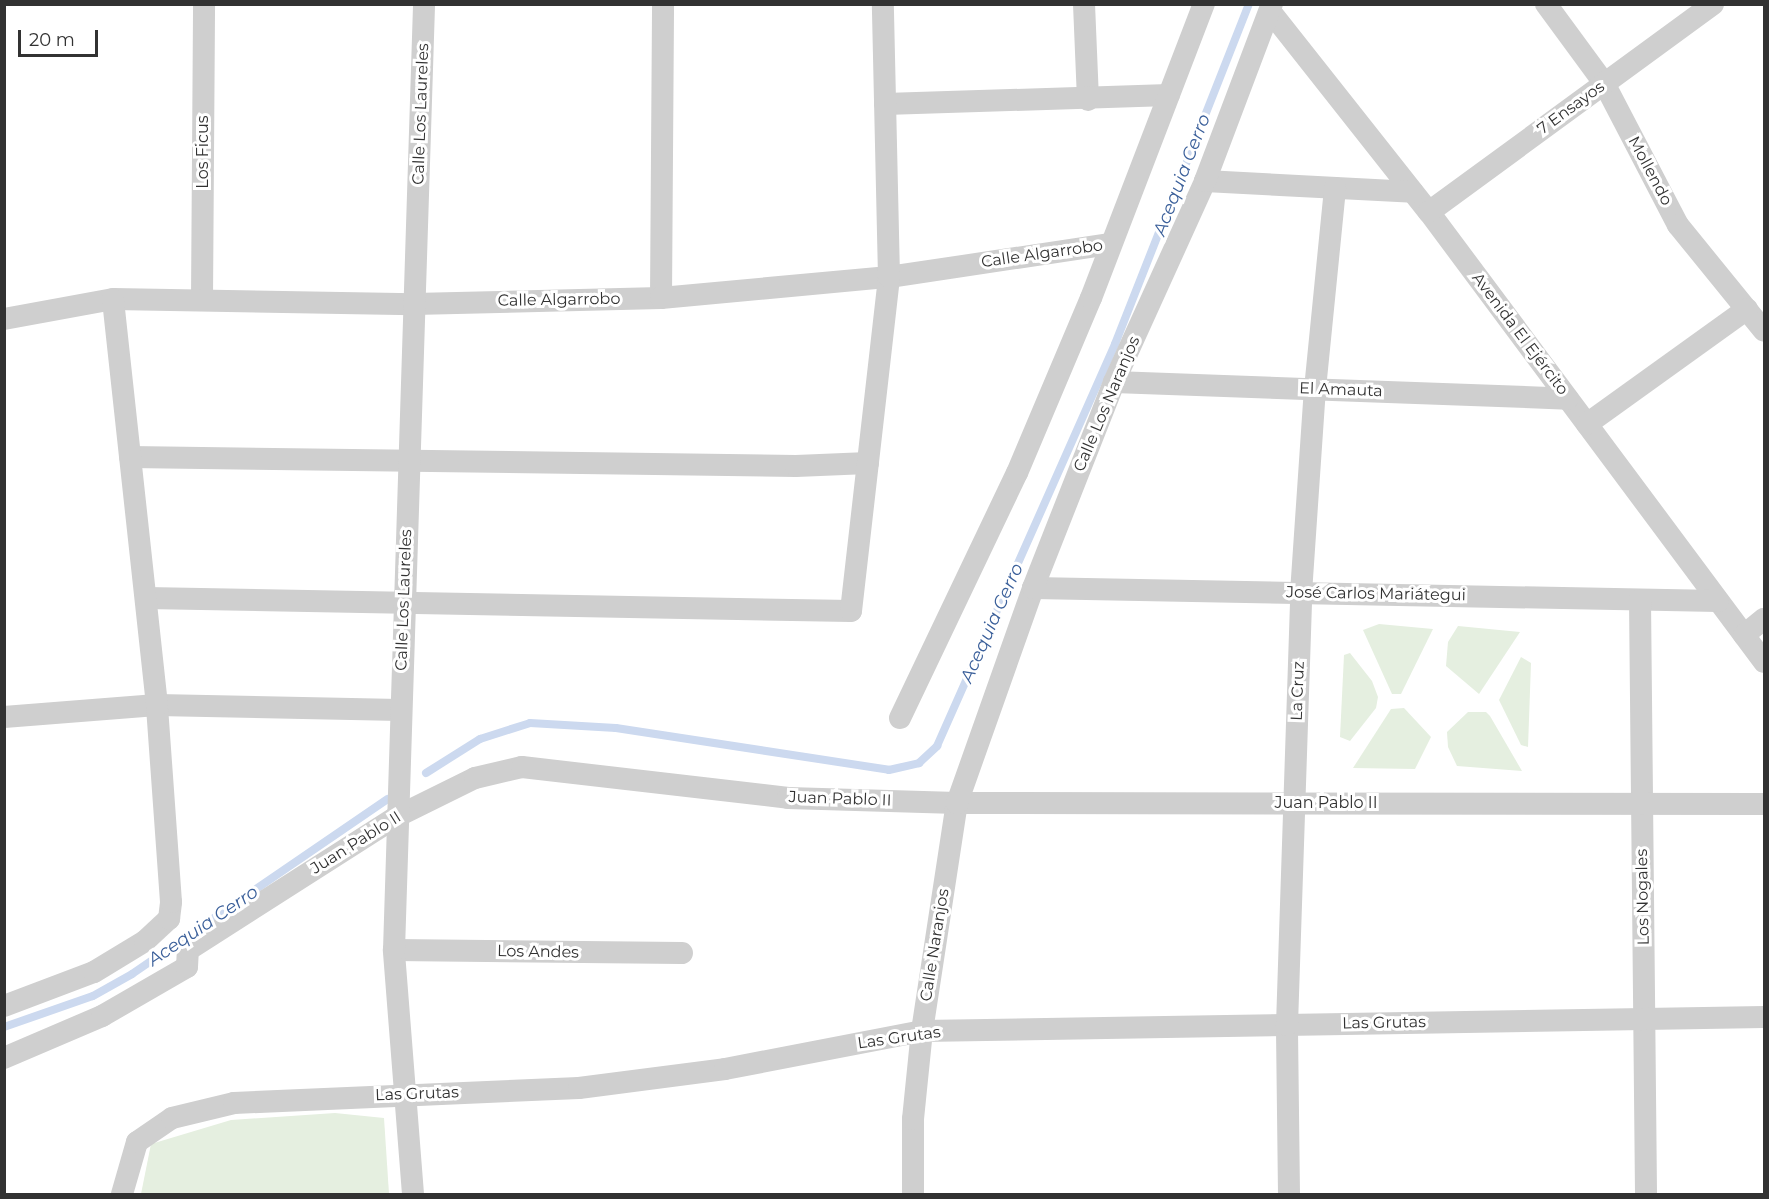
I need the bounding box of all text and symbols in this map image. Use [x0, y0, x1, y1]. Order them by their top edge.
scale bar [21, 18, 100, 56]
text: 20 m [29, 29, 75, 51]
street label: Calle Los Laureles [409, 43, 433, 185]
street label: 7 Ensayos [1534, 77, 1608, 139]
water label: Acequia Cerro [1149, 111, 1215, 239]
street label: Los Ficus [193, 115, 213, 189]
street label: Mollendo [1624, 133, 1676, 209]
street label: Calle Algarrobo [980, 236, 1104, 272]
street label: Avenida El Ejército [1468, 269, 1572, 399]
street label: Calle Algarrobo [497, 289, 621, 311]
street label: Calle Los Naranjos [1070, 333, 1144, 475]
street label: El Amauta [1299, 379, 1383, 401]
street label: Calle Los Laureles [392, 529, 416, 671]
water label: Acequia Cerro [956, 560, 1028, 686]
street label: José Carlos Mariátegui [1286, 583, 1466, 605]
street label: La Cruz [1287, 661, 1309, 721]
street label: Juan Pablo II [788, 788, 892, 810]
street label: Juan Pablo II [1275, 793, 1377, 813]
street label: Juan Pablo II [307, 808, 405, 878]
street label: Los Nogales [1633, 849, 1653, 945]
water label: Acequia Cerro [144, 881, 262, 971]
street label: Calle Naranjos [917, 887, 953, 1003]
street label: Los Andes [497, 942, 579, 962]
street label: Las Grutas [1342, 1013, 1426, 1033]
street label: Las Grutas [856, 1023, 942, 1053]
street label: Las Grutas [375, 1083, 459, 1105]

